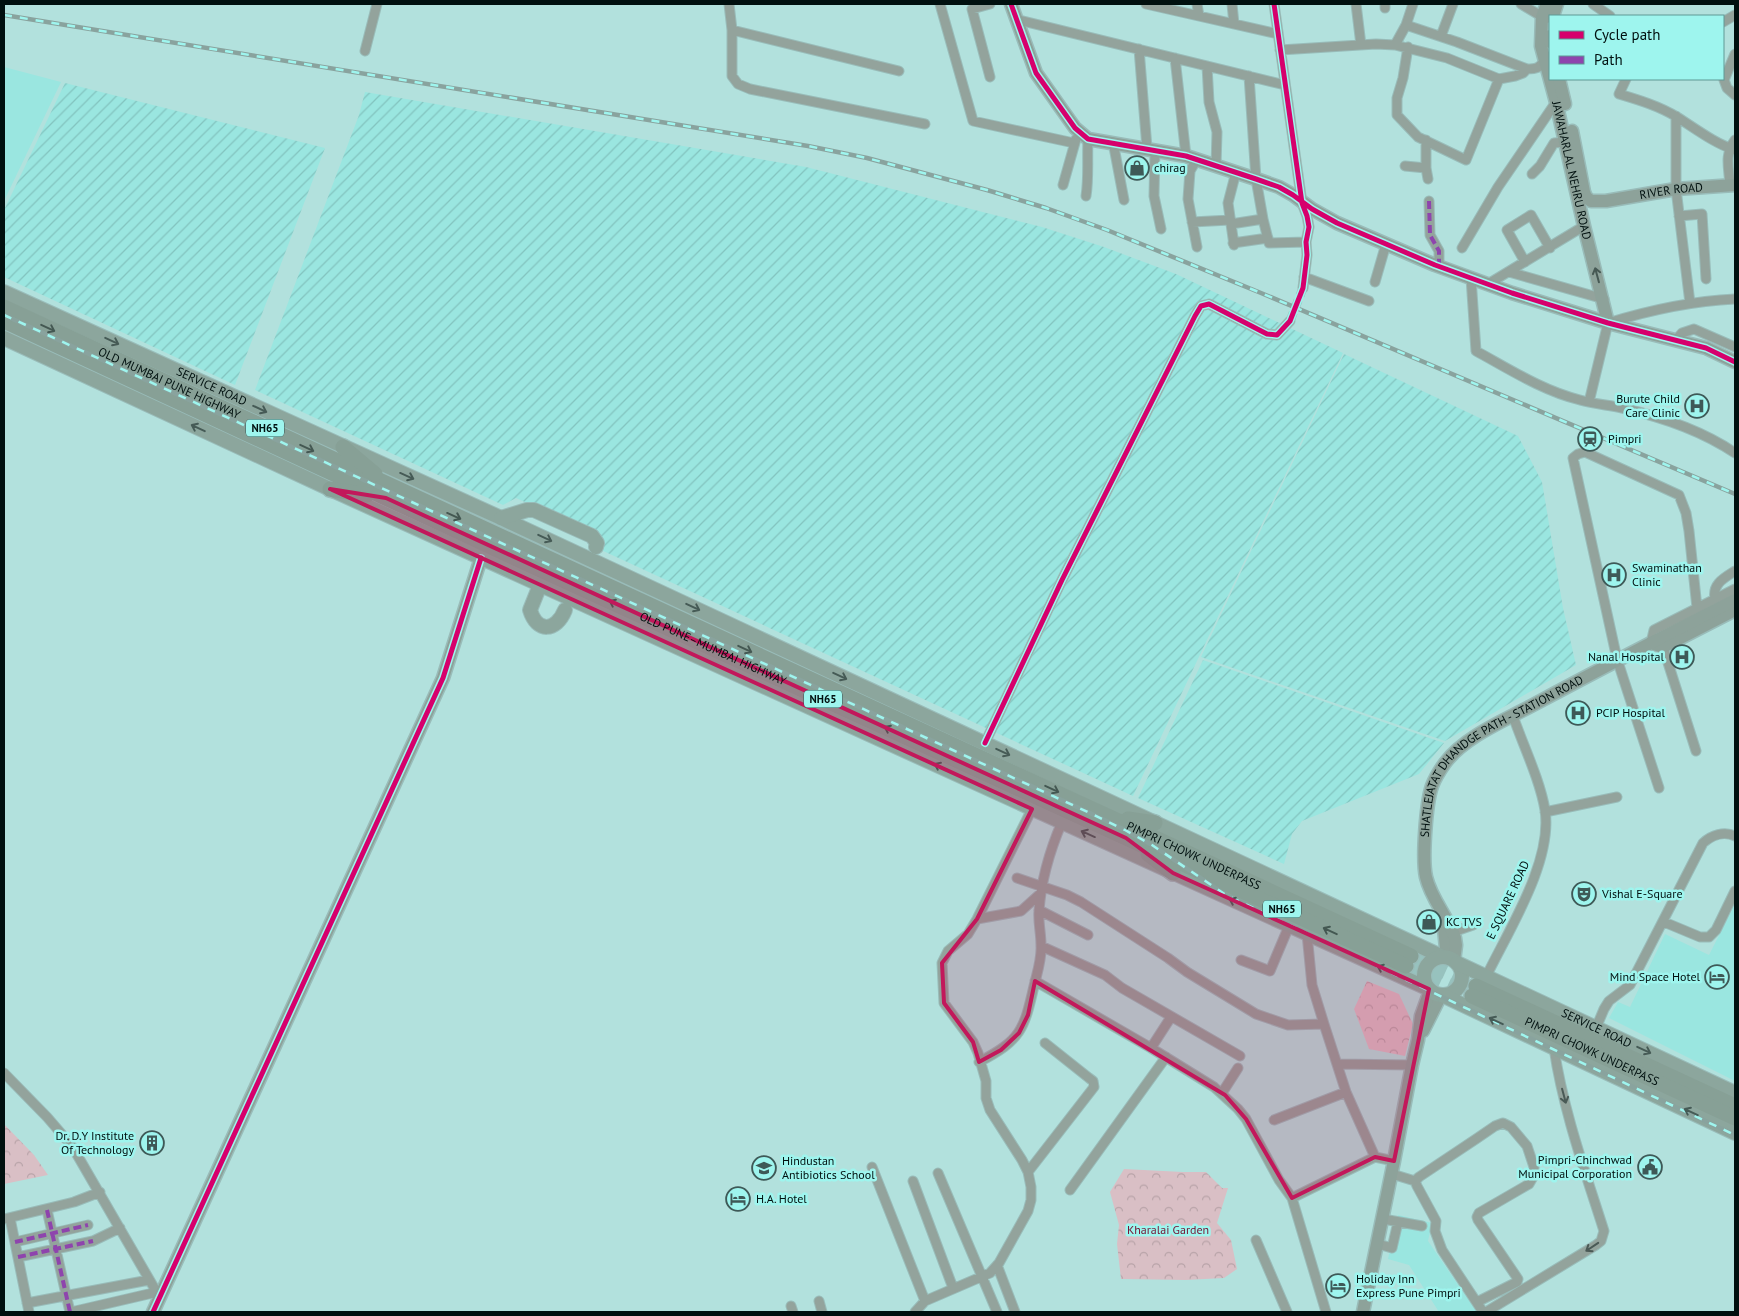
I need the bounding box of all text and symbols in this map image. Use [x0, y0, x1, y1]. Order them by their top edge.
legend [1549, 15, 1724, 80]
text: Cycle path [1594, 25, 1660, 44]
text: Path [1594, 50, 1623, 69]
street label: JAWAHARLAL NEHRU ROAD [1549, 99, 1595, 241]
shop icon: chirag [1124, 155, 1150, 181]
place label: chirag [1154, 160, 1186, 175]
street label: RIVER ROAD [1638, 179, 1703, 202]
one-way arrow [1592, 268, 1601, 284]
one-way arrow [40, 324, 55, 333]
one-way arrow [104, 337, 119, 346]
street label: OLD MUMBAI PUNE HIGHWAY [96, 344, 243, 422]
street label: SERVICE ROAD [174, 363, 249, 408]
place label: Burute Child Care Clinic [1616, 391, 1681, 420]
hospital icon: Burute Child Care Clinic [1684, 393, 1710, 419]
one-way arrow [252, 404, 267, 414]
road number: NH65 [246, 419, 284, 436]
one-way arrow [191, 423, 206, 432]
station icon: Pimpri [1577, 426, 1603, 452]
place label: Pimpri [1608, 431, 1641, 446]
one-way arrow [299, 443, 314, 453]
one-way arrow [400, 471, 415, 481]
one-way arrow [446, 511, 461, 521]
one-way arrow [537, 534, 552, 544]
place label: Swaminathan Clinic [1632, 560, 1702, 589]
hospital icon: Swaminathan Clinic [1601, 562, 1627, 588]
one-way arrow [609, 599, 624, 608]
one-way arrow [685, 603, 700, 612]
street label: OLD PUNE–MUMBAI HIGHWAY [637, 608, 789, 688]
one-way arrow [737, 644, 752, 654]
hospital icon: Nanal Hospital [1669, 644, 1695, 670]
place label: Nanal Hospital [1588, 649, 1664, 664]
one-way arrow [832, 671, 847, 681]
street label: SHATLEJATAT DHANDGE PATH - STATION ROAD [1417, 672, 1586, 838]
road number: NH65 [804, 691, 842, 708]
hospital icon: PCIP Hospital [1565, 700, 1591, 726]
place label: PCIP Hospital [1596, 705, 1666, 720]
one-way arrow [884, 725, 899, 734]
one-way arrow [995, 747, 1010, 757]
one-way arrow [934, 762, 949, 771]
one-way arrow [1044, 785, 1059, 795]
street label: PIMPRI CHOWK UNDERPASS [1124, 818, 1263, 893]
one-way arrow [1081, 829, 1096, 839]
street label: E SQUARE ROAD [1483, 858, 1532, 942]
theatre icon: Vishal E-Square [1571, 881, 1597, 907]
place label: Vishal E-Square [1601, 886, 1682, 901]
one-way arrow [1229, 896, 1244, 906]
road number: NH65 [1263, 901, 1301, 918]
shop icon: KC TVS [1416, 909, 1442, 935]
place label: KC TVS [1446, 914, 1482, 929]
one-way arrow [1323, 925, 1338, 935]
one-way arrow [1377, 964, 1392, 974]
hotel icon: Mind Space Hotel [1704, 964, 1730, 990]
place label: Mind Space Hotel [1610, 969, 1700, 984]
street label: SERVICE ROAD [1559, 1005, 1634, 1051]
street label: PIMPRI CHOWK UNDERPASS [1522, 1013, 1662, 1089]
one-way arrow [1489, 1016, 1504, 1025]
one-way arrow [1636, 1046, 1651, 1055]
one-way arrow [1560, 1087, 1569, 1103]
one-way arrow [1684, 1107, 1699, 1116]
place label: Dr. D.Y Institute Of Technology [55, 1128, 134, 1157]
building icon: Dr. D.Y Institute Of Technology [139, 1130, 165, 1156]
place label: Pimpri-Chinchwad Municipal Corporation [1518, 1152, 1632, 1181]
place label: Hindustan Antibiotics School [782, 1153, 875, 1182]
public building icon: Pimpri-Chinchwad Municipal Corporation [1637, 1154, 1663, 1180]
school or university icon: Hindustan Antibiotics School [751, 1155, 777, 1181]
hotel icon: H.A. Hotel [725, 1186, 751, 1212]
place label: H.A. Hotel [756, 1191, 807, 1206]
park label: Kharalai Garden [1127, 1222, 1209, 1237]
one-way arrow [1585, 1242, 1599, 1252]
place label: Holiday Inn Express Pune Pimpri [1356, 1271, 1461, 1300]
hotel icon: Holiday Inn Express Pune Pimpri [1325, 1273, 1351, 1299]

